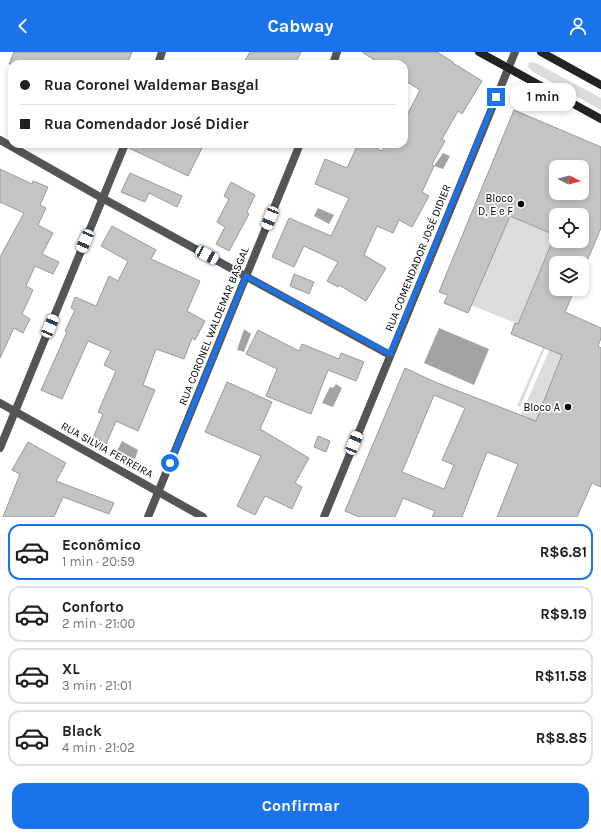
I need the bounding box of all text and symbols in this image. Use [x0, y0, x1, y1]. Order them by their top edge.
icon: back [12, 15, 34, 37]
text: Cabway [267, 15, 334, 37]
icon: person [567, 15, 589, 37]
text: Rua Coronel Waldemar Basgal [44, 76, 259, 94]
callout: 1 min [510, 83, 576, 111]
route end [487, 88, 505, 106]
text: 1 min [527, 89, 559, 104]
text: Rua Comendador José Didier [44, 115, 249, 133]
north arrow [549, 160, 589, 200]
map controls [549, 160, 589, 296]
street label: RUA COMENDADOR JOSÉ DIDIER [381, 182, 454, 333]
place label: Bloco D, E e F [478, 192, 513, 218]
marker: Bloco D, E e F [516, 199, 526, 209]
car [260, 205, 280, 231]
button: locate [549, 208, 589, 248]
car [75, 228, 95, 254]
street label: RUA CORONEL WALDEMAR BASGAL [176, 244, 252, 407]
car [194, 244, 220, 266]
button: layers [549, 256, 589, 296]
car [40, 313, 60, 339]
place label: Bloco A [523, 401, 561, 414]
marker: Bloco A [563, 402, 573, 412]
street label: RUA SILVIA FERREIRA [59, 419, 156, 481]
car [344, 430, 364, 456]
route start [161, 454, 179, 472]
icon: car [14, 534, 50, 570]
text: Econômico [62, 536, 141, 554]
text: R$6.81 [540, 543, 587, 561]
text: 1 min · 20:59 [62, 554, 135, 569]
icon: car [14, 596, 50, 632]
text: Conforto [62, 598, 124, 616]
text: R$9.19 [540, 605, 587, 623]
text: 2 min · 21:00 [62, 616, 135, 631]
icon: car [14, 658, 50, 694]
text: XL [62, 660, 80, 678]
text: R$11.58 [535, 667, 587, 685]
text: 3 min · 21:01 [62, 678, 132, 693]
icon: car [14, 720, 50, 756]
text: Black [62, 722, 102, 740]
text: R$8.85 [536, 729, 587, 747]
text: 4 min · 21:02 [62, 740, 135, 755]
button: Confirmar [12, 783, 589, 829]

